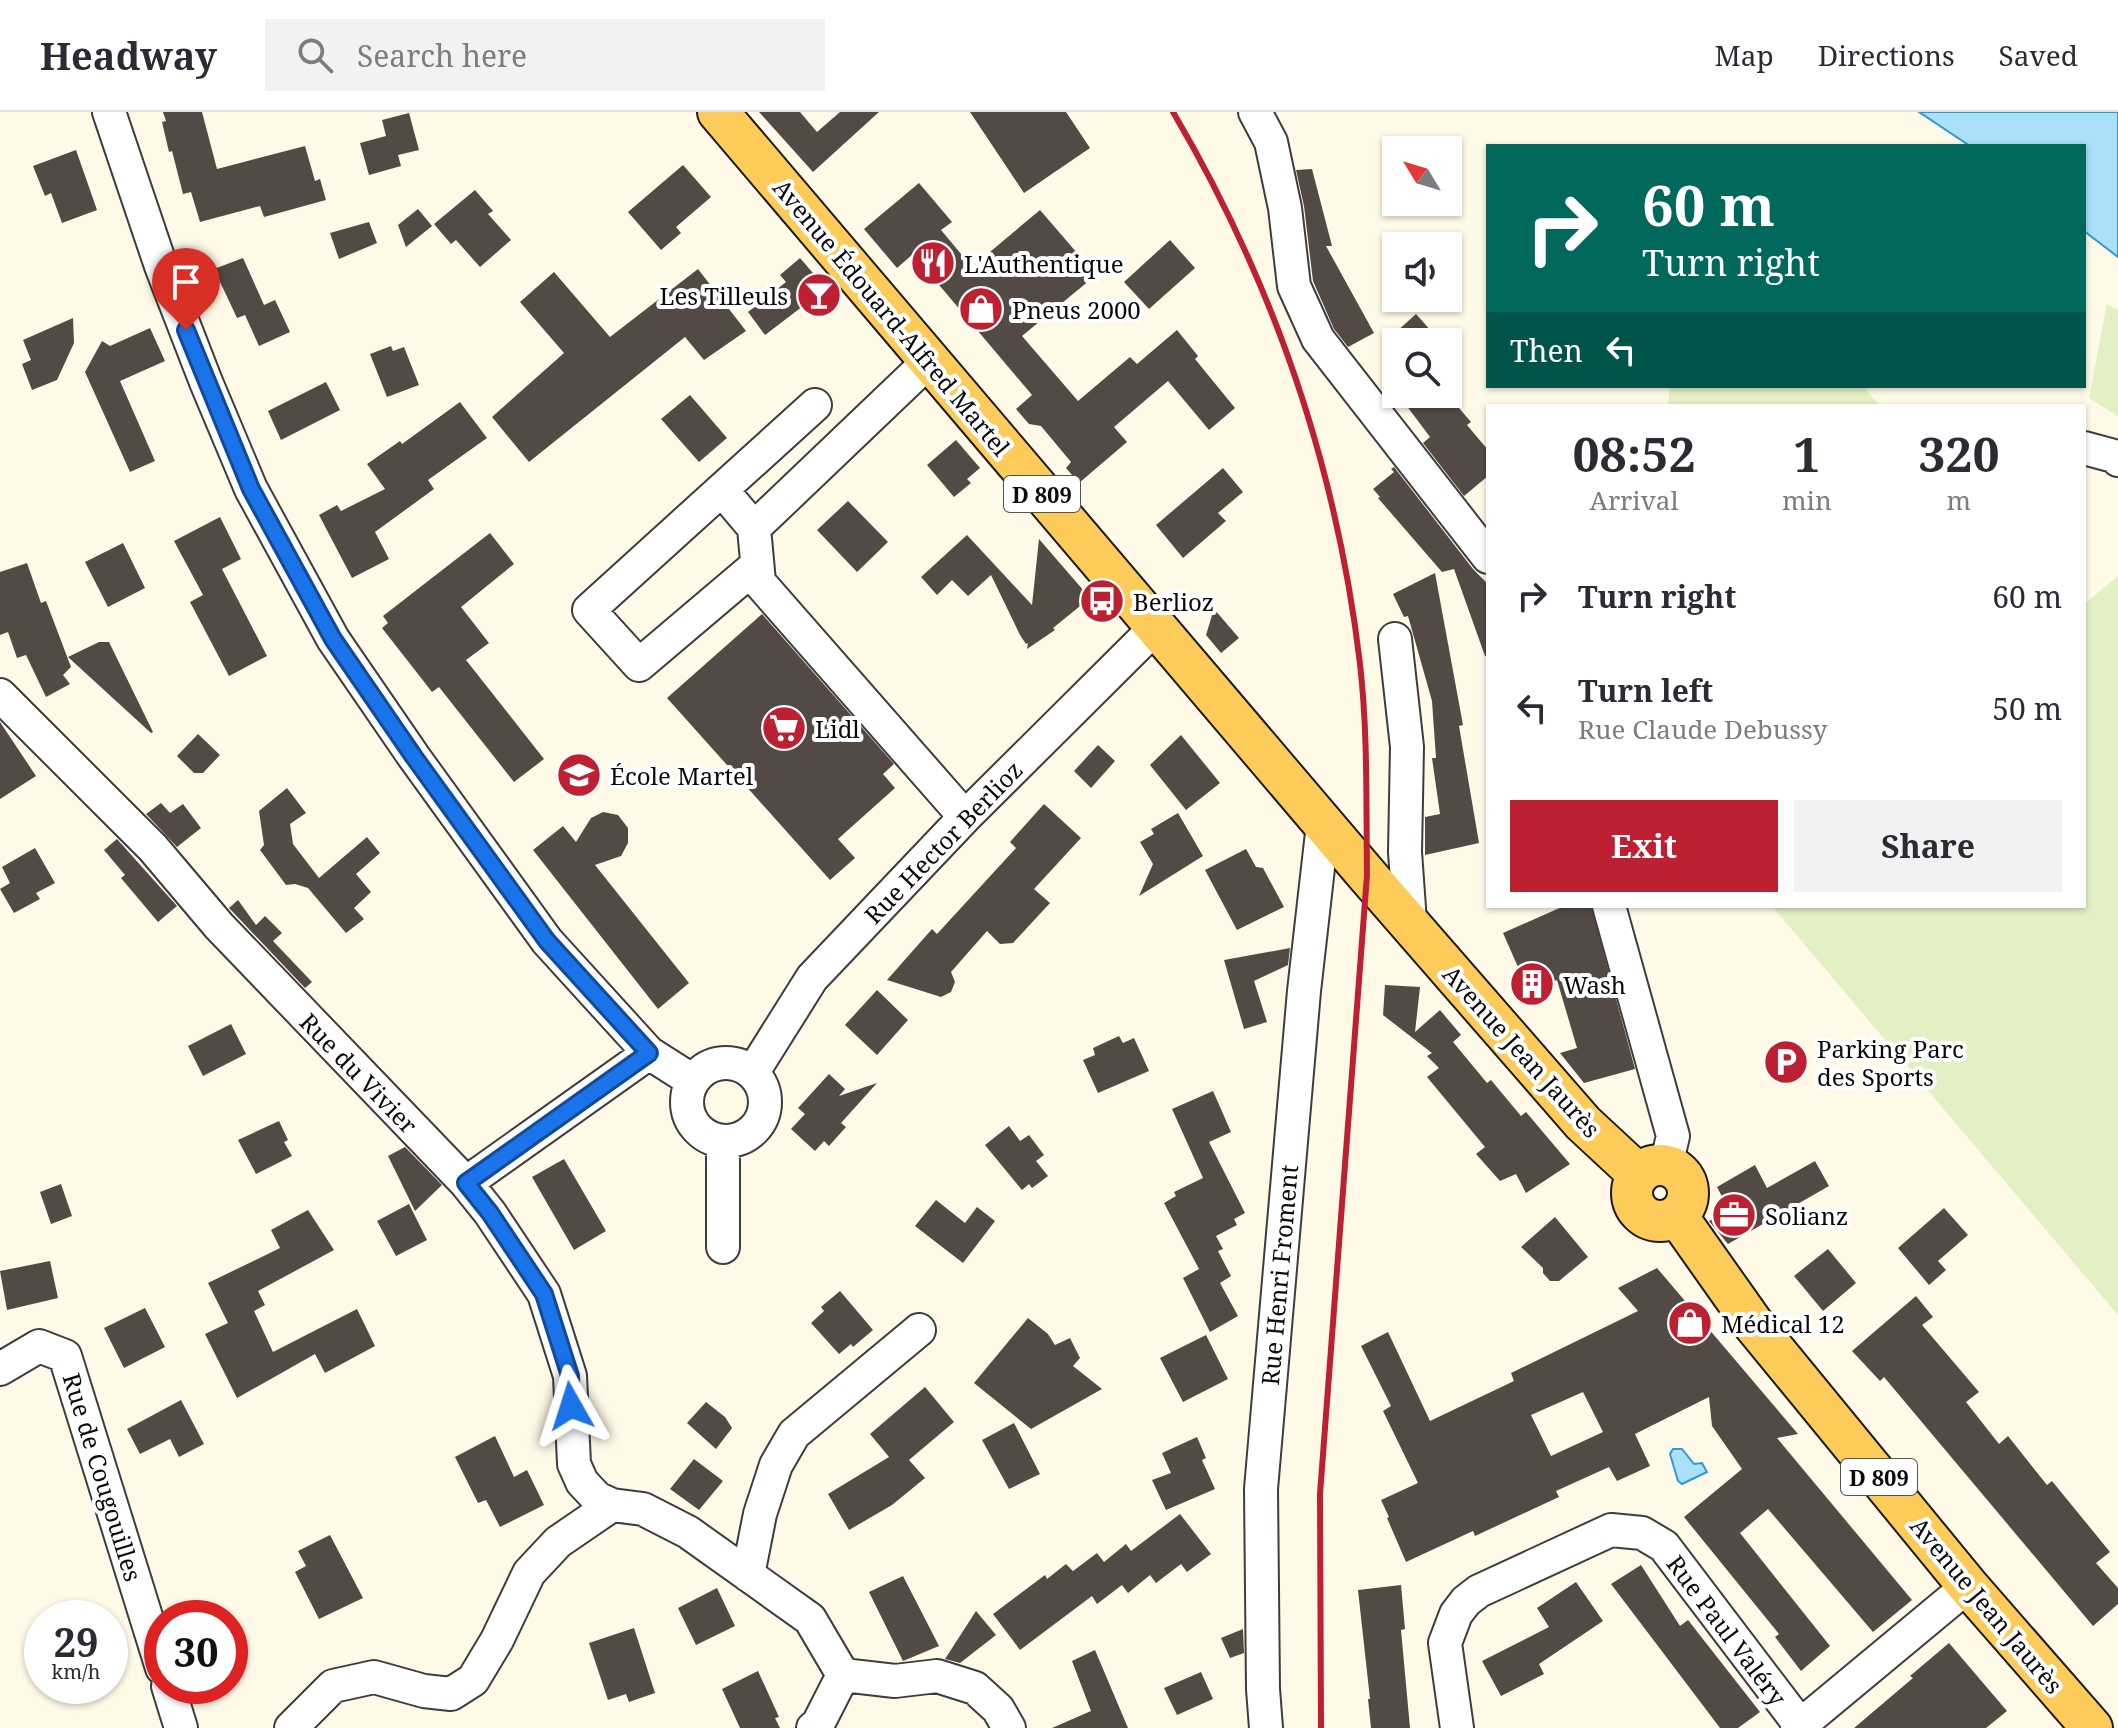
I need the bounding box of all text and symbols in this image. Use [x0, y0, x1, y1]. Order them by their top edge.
search box [265, 19, 825, 91]
text: Headway [40, 29, 217, 81]
icon: search [293, 33, 337, 77]
text: Search here [357, 35, 527, 76]
text: Map [1714, 36, 1774, 74]
text: Directions [1818, 36, 1955, 74]
text: Saved [1999, 36, 2078, 74]
north arrow [1382, 136, 1462, 216]
map controls [1382, 136, 1462, 408]
text: 60 m [1642, 166, 1775, 242]
street label: Avenue Édouard-Alfred Martel [766, 171, 1018, 463]
icon: right [1510, 176, 1614, 280]
button: sound [1382, 232, 1462, 312]
text: Turn right [1642, 238, 1820, 287]
restaurant icon: L'Authentique [909, 239, 957, 287]
place label: L'Authentique [964, 247, 1124, 280]
pin [152, 248, 220, 330]
icon: arrive [164, 260, 208, 304]
bar icon: Les Tilleuls [795, 271, 843, 319]
place label: Les Tilleuls [660, 279, 788, 312]
shop icon: Pneus 2000 [957, 285, 1005, 333]
place label: Pneus 2000 [1012, 293, 1141, 326]
button: search [1382, 328, 1462, 408]
icon: left [1599, 328, 1643, 372]
text: Then [1510, 330, 1583, 371]
text: 08:52 [1572, 421, 1696, 486]
text: 1 [1793, 421, 1820, 486]
text: 320 [1918, 421, 2000, 486]
road number: D 809 [1004, 476, 1080, 512]
text: Arrival [1590, 482, 1678, 518]
text: min [1782, 482, 1832, 518]
text: m [1947, 482, 1971, 518]
icon: right [1510, 574, 1554, 618]
text: Turn right [1578, 576, 1736, 617]
text: 60 m [1992, 576, 2062, 617]
bus stop icon: Berlioz [1078, 577, 1126, 625]
place label: Berlioz [1133, 585, 1214, 618]
text: Turn left [1578, 670, 1713, 711]
icon: left [1510, 686, 1554, 730]
text: 50 m [1992, 688, 2062, 729]
supermarket icon: Lidl [760, 704, 808, 752]
text: Rue Claude Debussy [1578, 711, 1827, 747]
place label: Lidl [815, 712, 860, 745]
school or university icon: École Martel [555, 751, 603, 799]
street label: Rue Hector Berlioz [857, 753, 1029, 931]
place label: École Martel [610, 759, 754, 792]
button: Exit [1510, 800, 1778, 892]
button: Share [1794, 800, 2062, 892]
street label: Avenue Jean Jaurès [1436, 958, 1608, 1144]
building icon: Wash [1508, 960, 1556, 1008]
place label: Wash [1563, 968, 1626, 1001]
street label: Rue du Vivier [293, 1005, 425, 1141]
place label: Parking Parc des Sports [1817, 1032, 1964, 1093]
parking icon: Parking Parc des Sports [1762, 1038, 1810, 1086]
street label: Rue Henri Froment [1253, 1163, 1305, 1387]
office icon: Solianz [1710, 1191, 1758, 1239]
place label: Solianz [1765, 1199, 1848, 1232]
shop icon: Médical 12 [1666, 1299, 1714, 1347]
place label: Médical 12 [1721, 1307, 1845, 1340]
position arrow [529, 1364, 613, 1448]
street label: Rue de Cougouilles [56, 1369, 150, 1585]
road number: D 809 [1841, 1459, 1917, 1495]
street label: Avenue Jean Jaurès [1903, 1510, 2071, 1700]
street label: Rue Paul Valéry [1660, 1548, 1795, 1712]
speed limit sign: 30 [144, 1600, 248, 1704]
text: 29 [53, 1614, 99, 1669]
text: km/h [51, 1658, 101, 1685]

